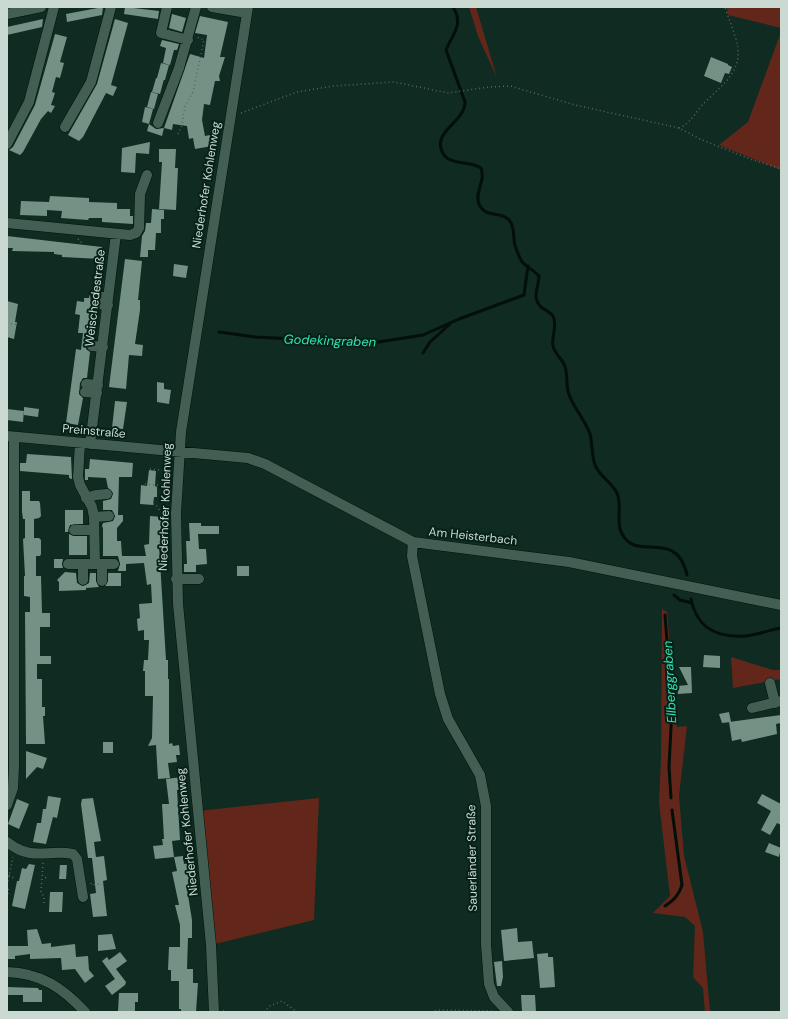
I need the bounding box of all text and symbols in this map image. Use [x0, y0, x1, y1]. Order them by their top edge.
street label: Niederhofer Kohlenweg [188, 120, 224, 250]
street label: Weischedestraße [81, 248, 109, 347]
water label: Godekingraben [283, 330, 377, 351]
street label: Preinstraße [62, 420, 127, 442]
street label: Niederhofer Kohlenweg [155, 442, 175, 571]
street label: Am Heisterbach [428, 523, 518, 549]
water label: Ellberggraben [659, 640, 680, 724]
street label: Niederhofer Kohlenweg [172, 767, 202, 897]
street label: Sauerländer Straße [463, 804, 481, 912]

